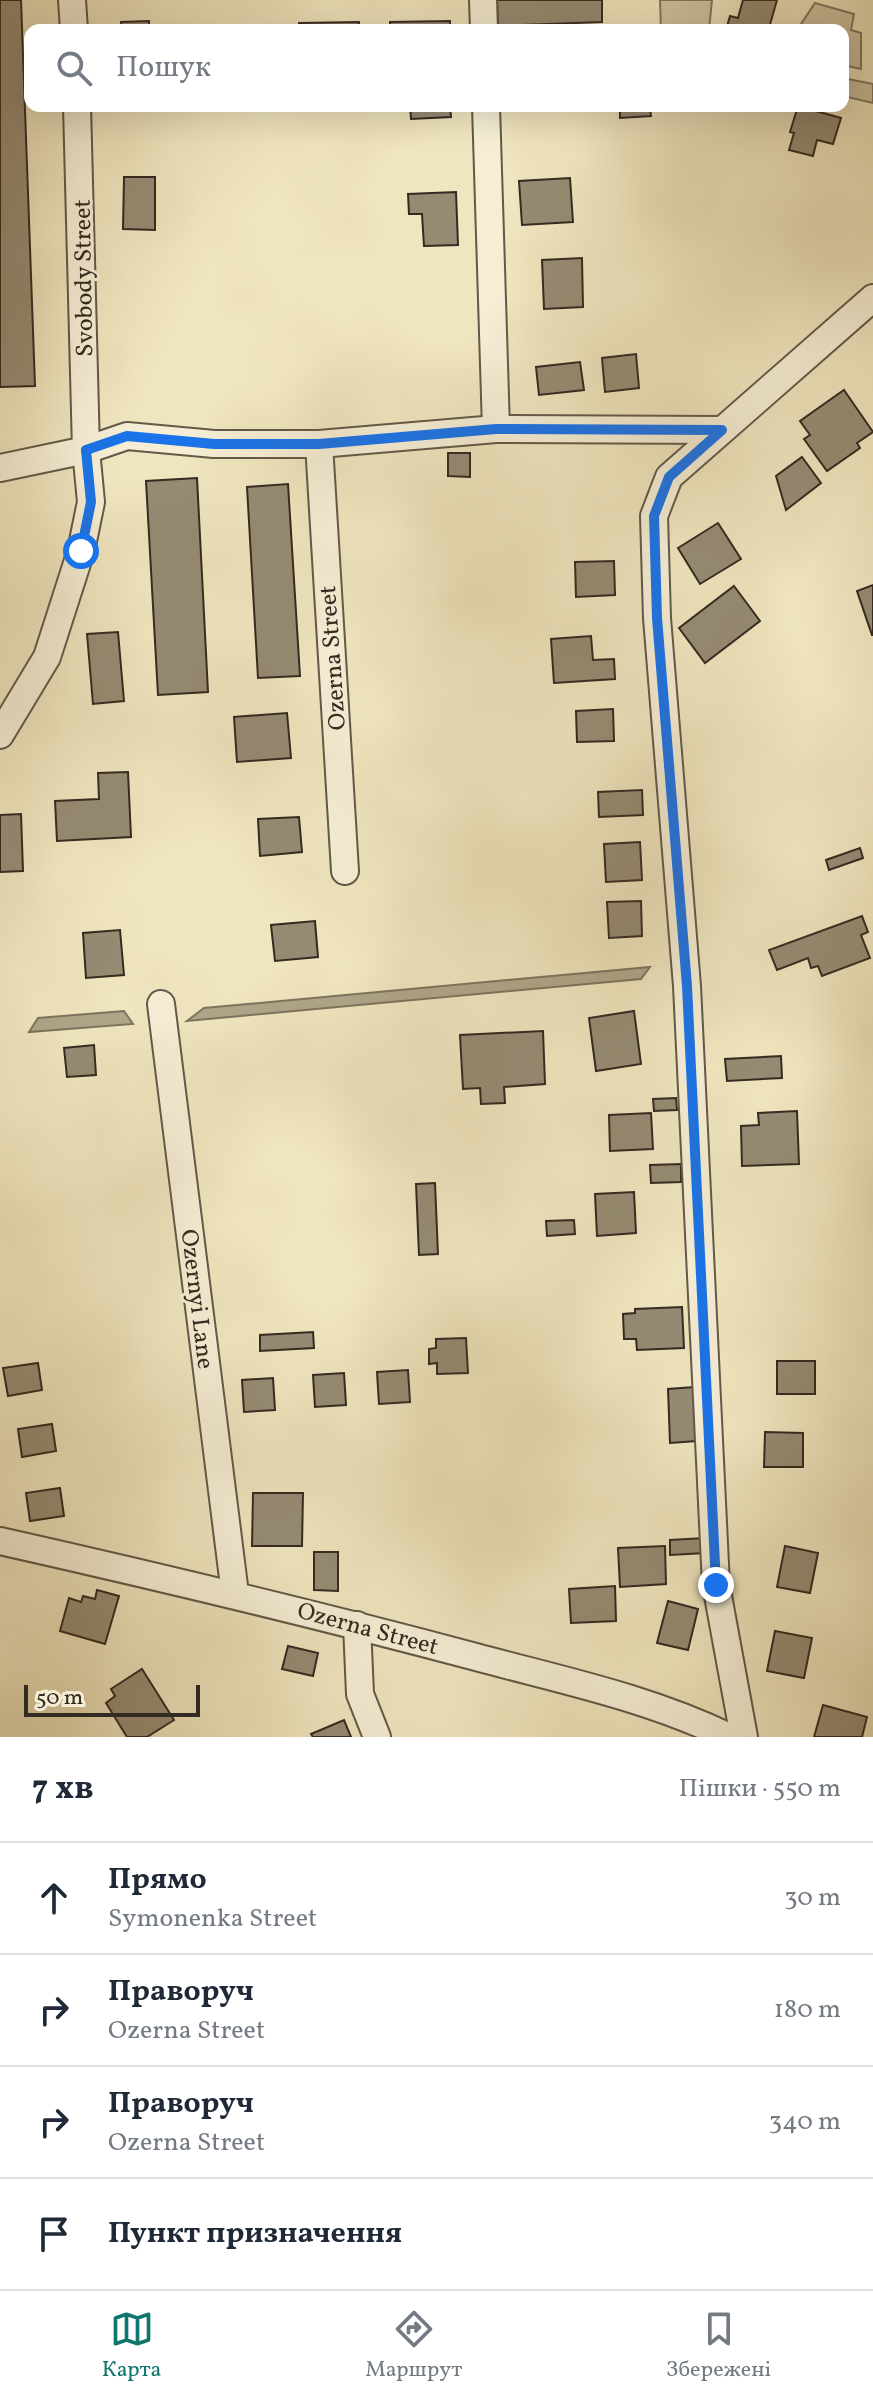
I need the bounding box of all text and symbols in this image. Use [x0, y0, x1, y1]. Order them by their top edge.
search box [24, 24, 849, 112]
icon: search [52, 46, 96, 90]
text: Пошук [116, 47, 211, 89]
street label: Svobody Street [67, 199, 103, 357]
route start [63, 533, 99, 569]
street label: Ozerna Street [312, 584, 356, 731]
street label: Ozernyi Lane [171, 1227, 221, 1371]
route end [698, 1567, 734, 1603]
street label: Ozerna Street [293, 1595, 442, 1665]
scale bar [24, 1681, 200, 1717]
text: 50 m [36, 1683, 83, 1714]
text: 7 хв [32, 1766, 94, 1813]
text: Пішки · 550 m [679, 1771, 841, 1807]
text: Прямо [108, 1859, 207, 1901]
icon: ahead [32, 1876, 76, 1920]
text: 30 m [784, 1880, 841, 1916]
text: Symonenka Street [108, 1901, 317, 1937]
text: Праворуч [108, 1971, 254, 2013]
icon: right [32, 1988, 76, 2032]
text: 180 m [774, 1992, 841, 2028]
text: Ozerna Street [108, 2013, 265, 2049]
text: Праворуч [108, 2083, 254, 2125]
icon: right [32, 2100, 76, 2144]
text: 340 m [769, 2104, 841, 2140]
text: Ozerna Street [108, 2125, 265, 2161]
icon: arrive [32, 2212, 76, 2256]
text: Пункт призначення [108, 2213, 402, 2255]
tab: Карта [102, 2307, 162, 2386]
tab: Маршрут [365, 2307, 462, 2386]
tab: Збережені [666, 2307, 771, 2386]

